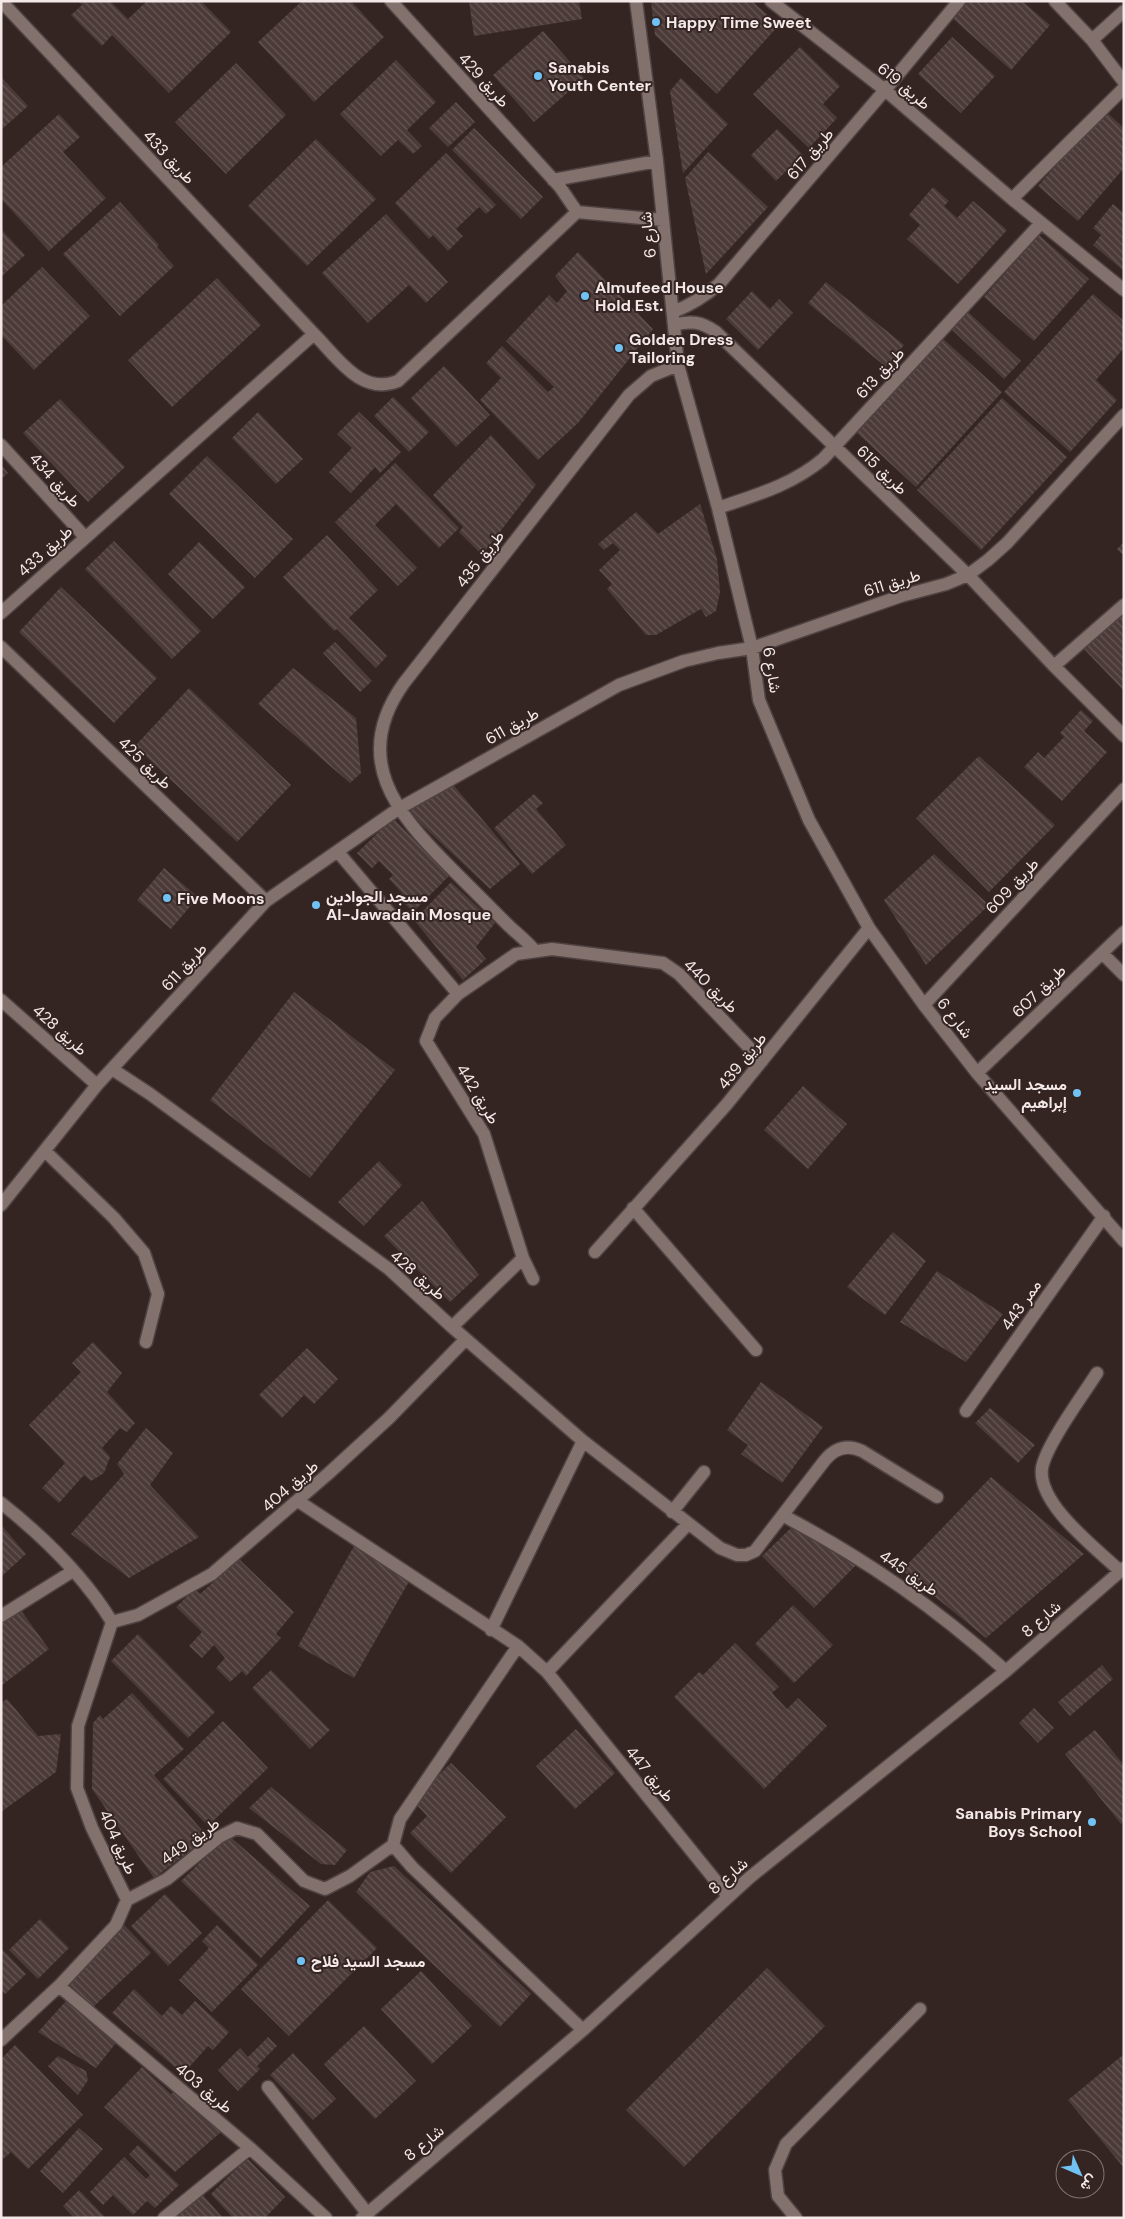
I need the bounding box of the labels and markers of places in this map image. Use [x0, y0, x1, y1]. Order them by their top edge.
place label: Happy Time Sweet [666, 12, 811, 33]
marker: Happy Time Sweet [650, 16, 662, 28]
place label: Sanabis Youth Center [548, 57, 652, 96]
marker: Sanabis Youth Center [532, 70, 544, 82]
place label: Almufeed House Hold Est. [595, 277, 724, 316]
marker: Almufeed House Hold Est. [579, 290, 591, 302]
place label: Golden Dress Tailoring [629, 329, 734, 368]
marker: Golden Dress Tailoring [613, 342, 625, 354]
place label: مسجد الجوادين Al-Jawadain Mosque [326, 886, 491, 925]
place label: Five Moons [177, 888, 264, 909]
marker: Five Moons [161, 892, 173, 904]
marker: مسجد الجوادين Al-Jawadain Mosque [310, 899, 322, 911]
place label: مسجد السيد إبراهيم [985, 1074, 1067, 1113]
marker: مسجد السيد إبراهيم [1071, 1087, 1083, 1099]
place label: Sanabis Primary Boys School [955, 1803, 1082, 1842]
marker: Sanabis Primary Boys School [1086, 1816, 1098, 1828]
place label: مسجد السيد فلاح [311, 1951, 426, 1972]
marker: مسجد السيد فلاح [295, 1955, 307, 1967]

